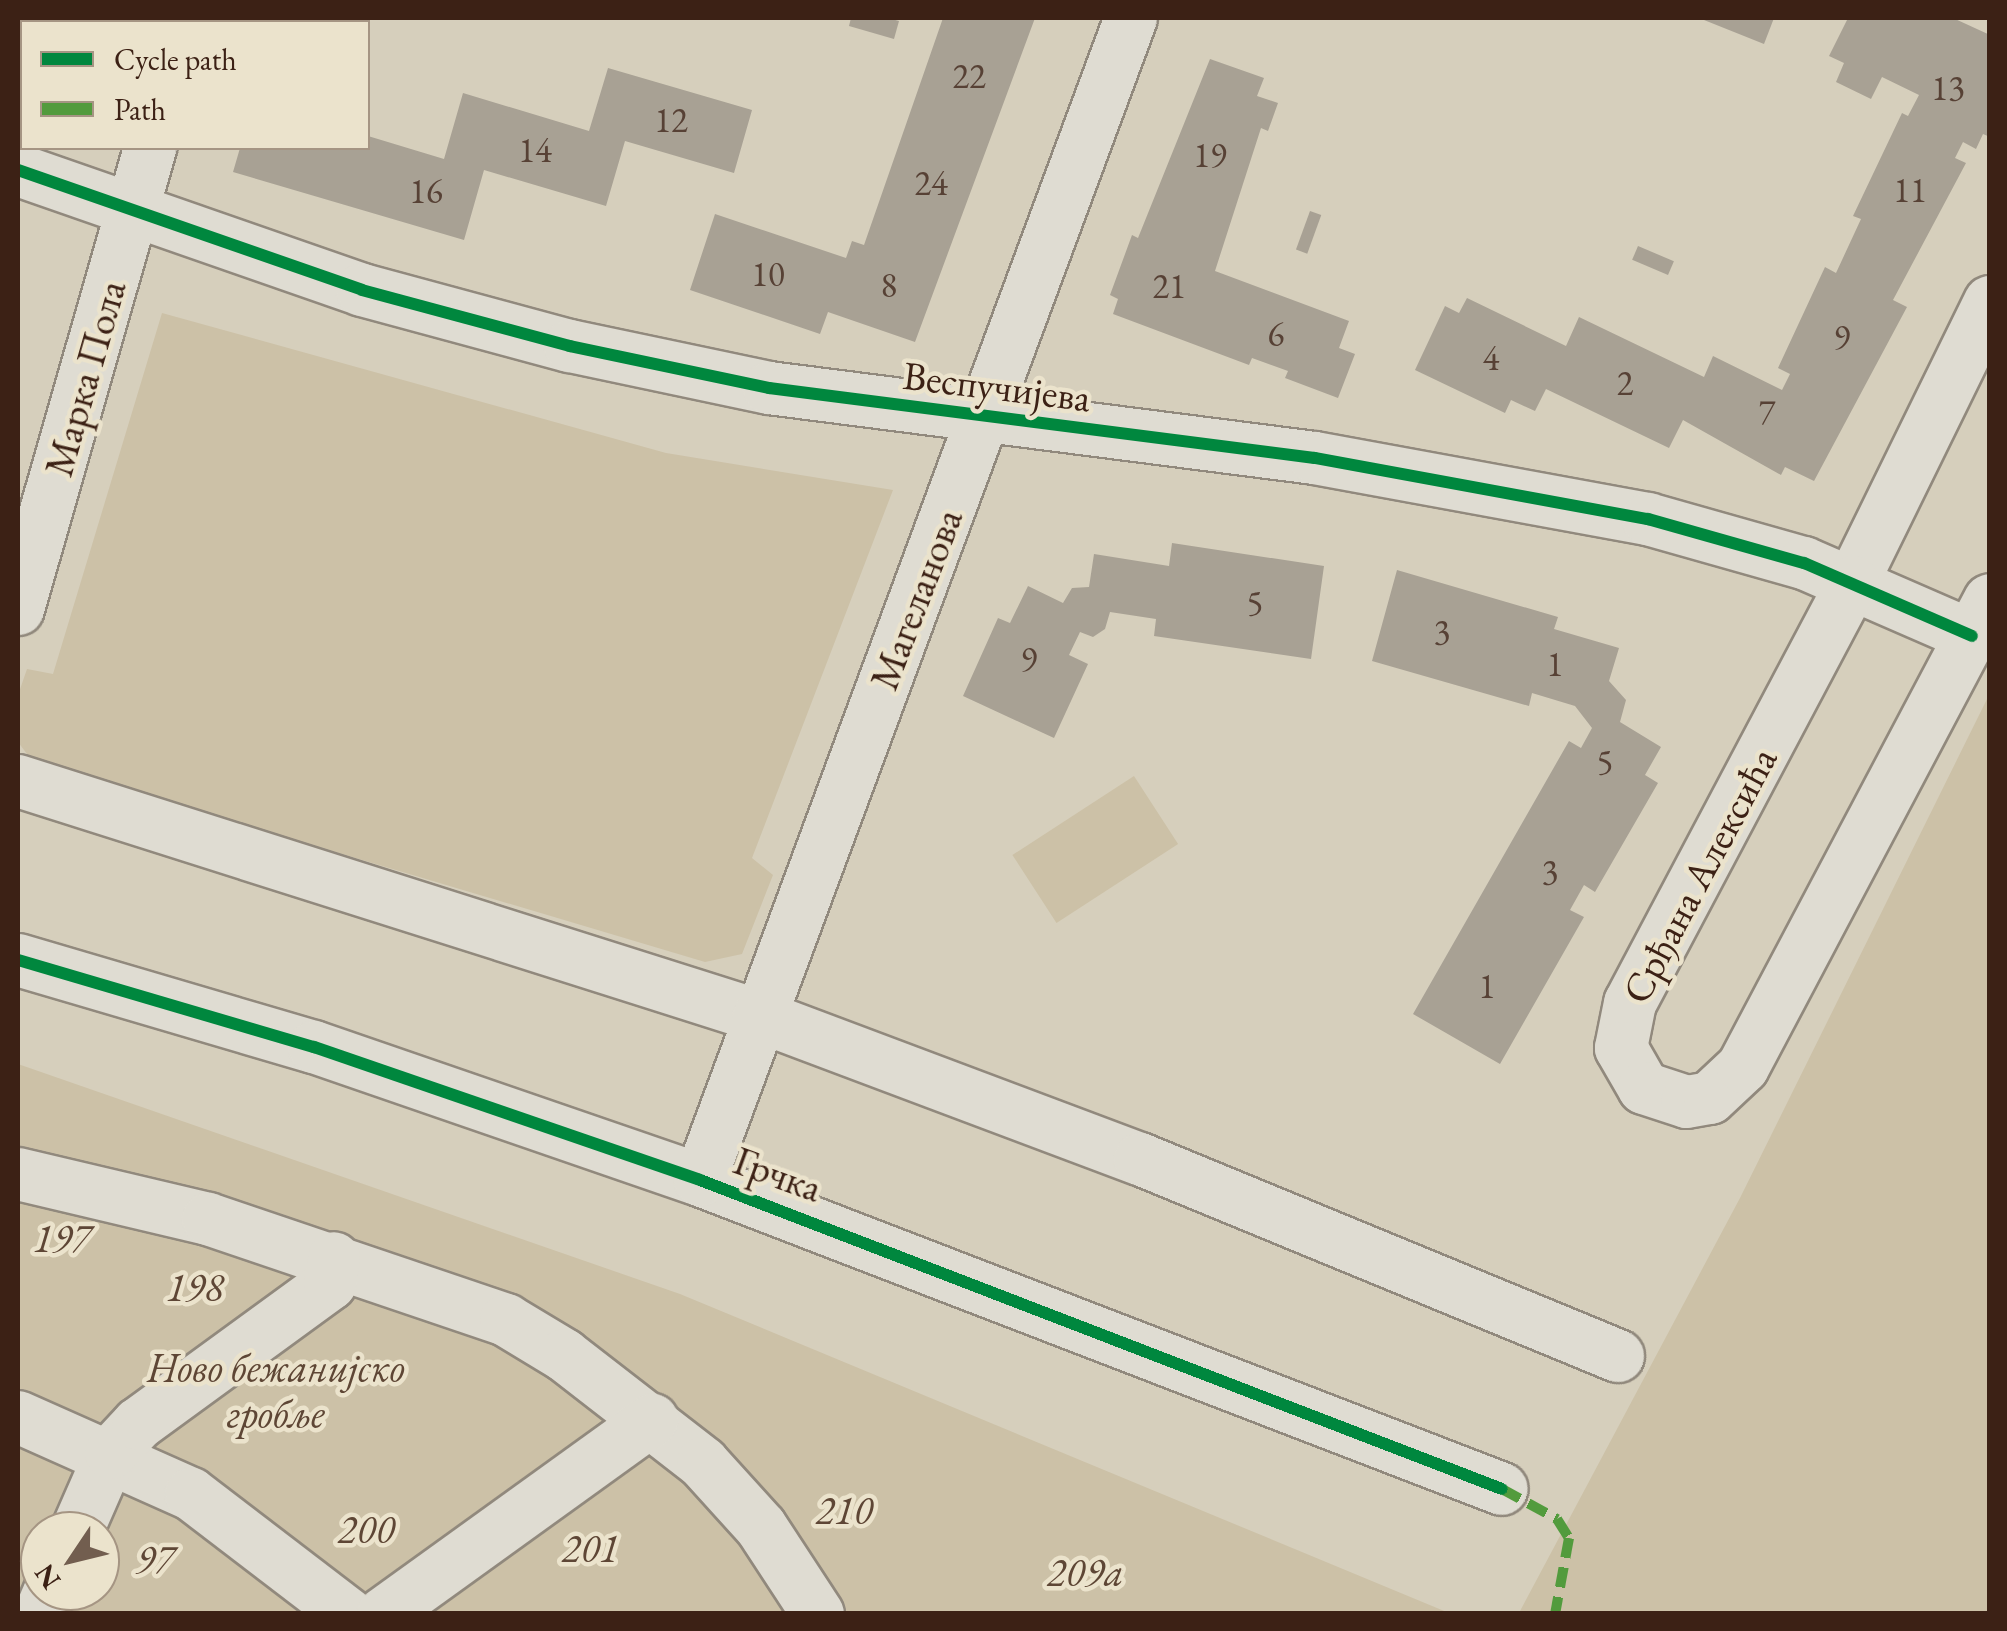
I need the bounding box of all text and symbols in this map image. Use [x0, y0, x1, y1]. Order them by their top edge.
legend [20, 20, 370, 150]
text: Cycle path [114, 40, 237, 79]
house number: 22 [952, 55, 986, 97]
house number: 13 [1931, 67, 1965, 109]
text: Path [114, 90, 166, 129]
house number: 12 [654, 99, 688, 141]
house number: 14 [518, 129, 552, 171]
house number: 19 [1193, 134, 1227, 176]
house number: 24 [914, 162, 948, 204]
house number: 11 [1893, 169, 1927, 211]
house number: 16 [409, 170, 443, 212]
house number: 10 [751, 253, 785, 295]
house number: 8 [881, 264, 897, 306]
house number: 21 [1152, 265, 1186, 307]
street label: Марка Пола [34, 275, 136, 481]
house number: 6 [1268, 313, 1284, 355]
house number: 9 [1834, 316, 1850, 358]
house number: 4 [1483, 337, 1499, 379]
street label: Веспучијева [900, 351, 1094, 421]
house number: 2 [1617, 362, 1633, 404]
house number: 7 [1759, 391, 1775, 433]
street label: Магеланова [860, 502, 972, 696]
house number: 5 [1247, 582, 1263, 624]
house number: 3 [1434, 611, 1450, 653]
house number: 9 [1021, 638, 1037, 680]
house number: 1 [1547, 643, 1563, 685]
street label: Срђана Алексића [1611, 739, 1787, 1011]
house number: 5 [1597, 741, 1613, 783]
house number: 3 [1542, 851, 1558, 893]
house number: 1 [1479, 965, 1495, 1007]
street label: Грчка [728, 1136, 828, 1212]
park label: 197 [33, 1214, 91, 1262]
park label: 198 [166, 1263, 224, 1311]
park label: Ново бежанијско гробље [147, 1343, 405, 1437]
park label: 210 [815, 1486, 873, 1534]
park label: 200 [337, 1505, 395, 1553]
north arrow [20, 1511, 120, 1611]
park label: 201 [561, 1524, 619, 1572]
park label: 97 [136, 1535, 174, 1583]
park label: 209a [1046, 1548, 1124, 1596]
text: N [26, 1557, 68, 1597]

